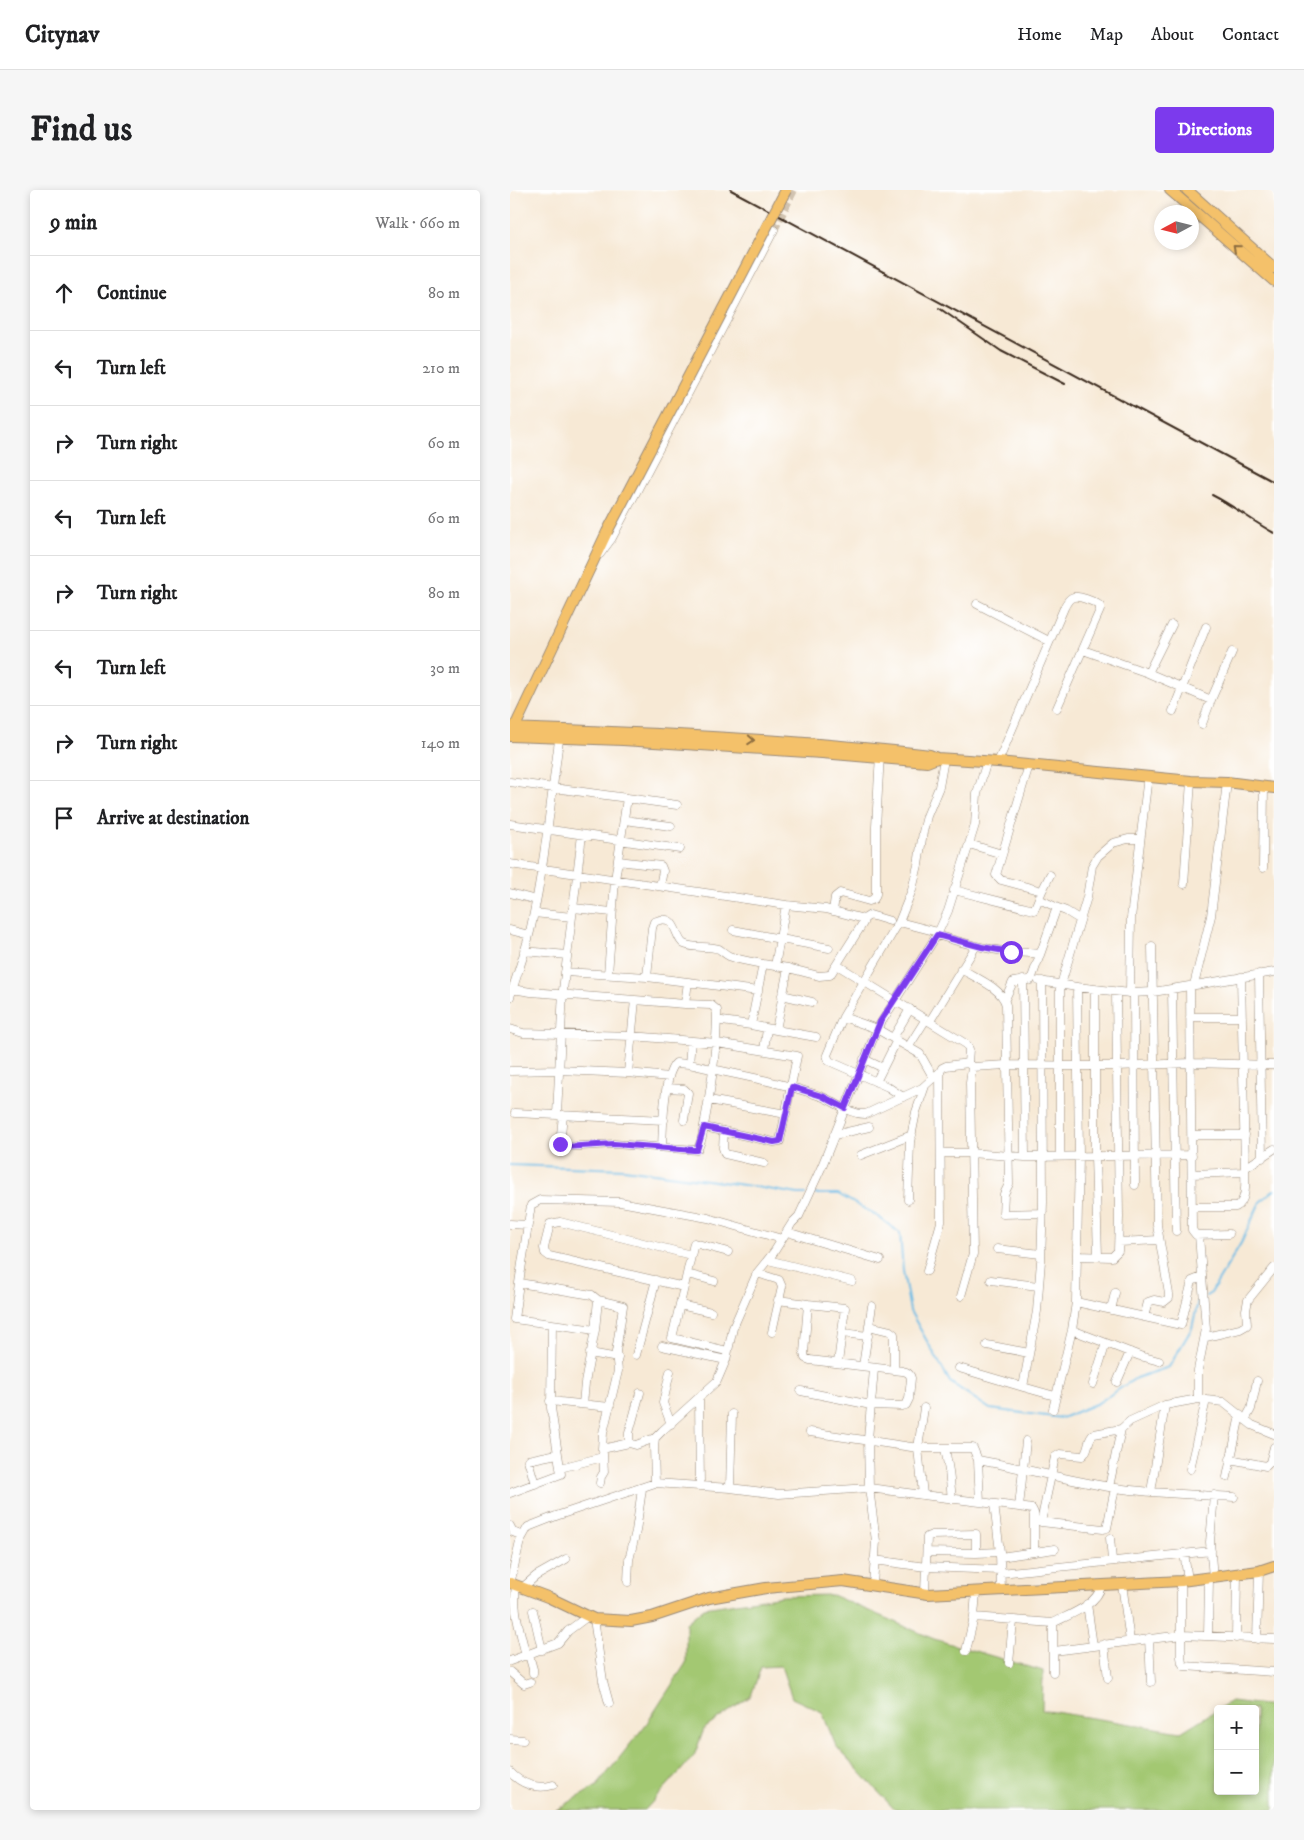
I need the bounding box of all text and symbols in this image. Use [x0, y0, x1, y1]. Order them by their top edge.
text: Citynav [25, 20, 99, 50]
text: Home [1017, 24, 1062, 46]
text: Map [1090, 24, 1123, 46]
text: About [1151, 24, 1194, 46]
text: Contact [1222, 24, 1279, 46]
button: Directions [1155, 107, 1274, 153]
text: Find us [30, 108, 132, 152]
north arrow [1154, 205, 1199, 250]
text: 9 min [50, 210, 97, 236]
text: Walk · 660 m [375, 213, 460, 233]
one-way arrow [1232, 245, 1241, 254]
icon: ahead [50, 279, 78, 307]
text: Continue [97, 282, 167, 305]
text: 80 m [428, 283, 460, 303]
icon: left [50, 354, 78, 382]
text: Turn left [97, 357, 166, 380]
text: 210 m [422, 358, 460, 378]
icon: right [50, 429, 78, 457]
text: Turn right [97, 432, 177, 455]
text: 60 m [428, 433, 460, 453]
icon: left [50, 504, 78, 532]
text: Turn left [97, 507, 166, 530]
text: 60 m [428, 508, 460, 528]
icon: right [50, 579, 78, 607]
text: Turn right [97, 582, 177, 605]
text: 80 m [428, 583, 460, 603]
icon: left [50, 654, 78, 682]
text: Turn left [97, 657, 166, 680]
text: 30 m [430, 658, 460, 678]
icon: right [50, 729, 78, 757]
text: Turn right [97, 732, 177, 755]
text: 140 m [421, 733, 460, 753]
one-way arrow [747, 734, 755, 745]
icon: arrive [50, 804, 78, 832]
text: Arrive at destination [97, 807, 249, 830]
route start [1000, 941, 1023, 964]
route end [549, 1133, 572, 1156]
map controls [1214, 1705, 1259, 1795]
button: + [1214, 1705, 1259, 1750]
button: − [1214, 1750, 1259, 1795]

